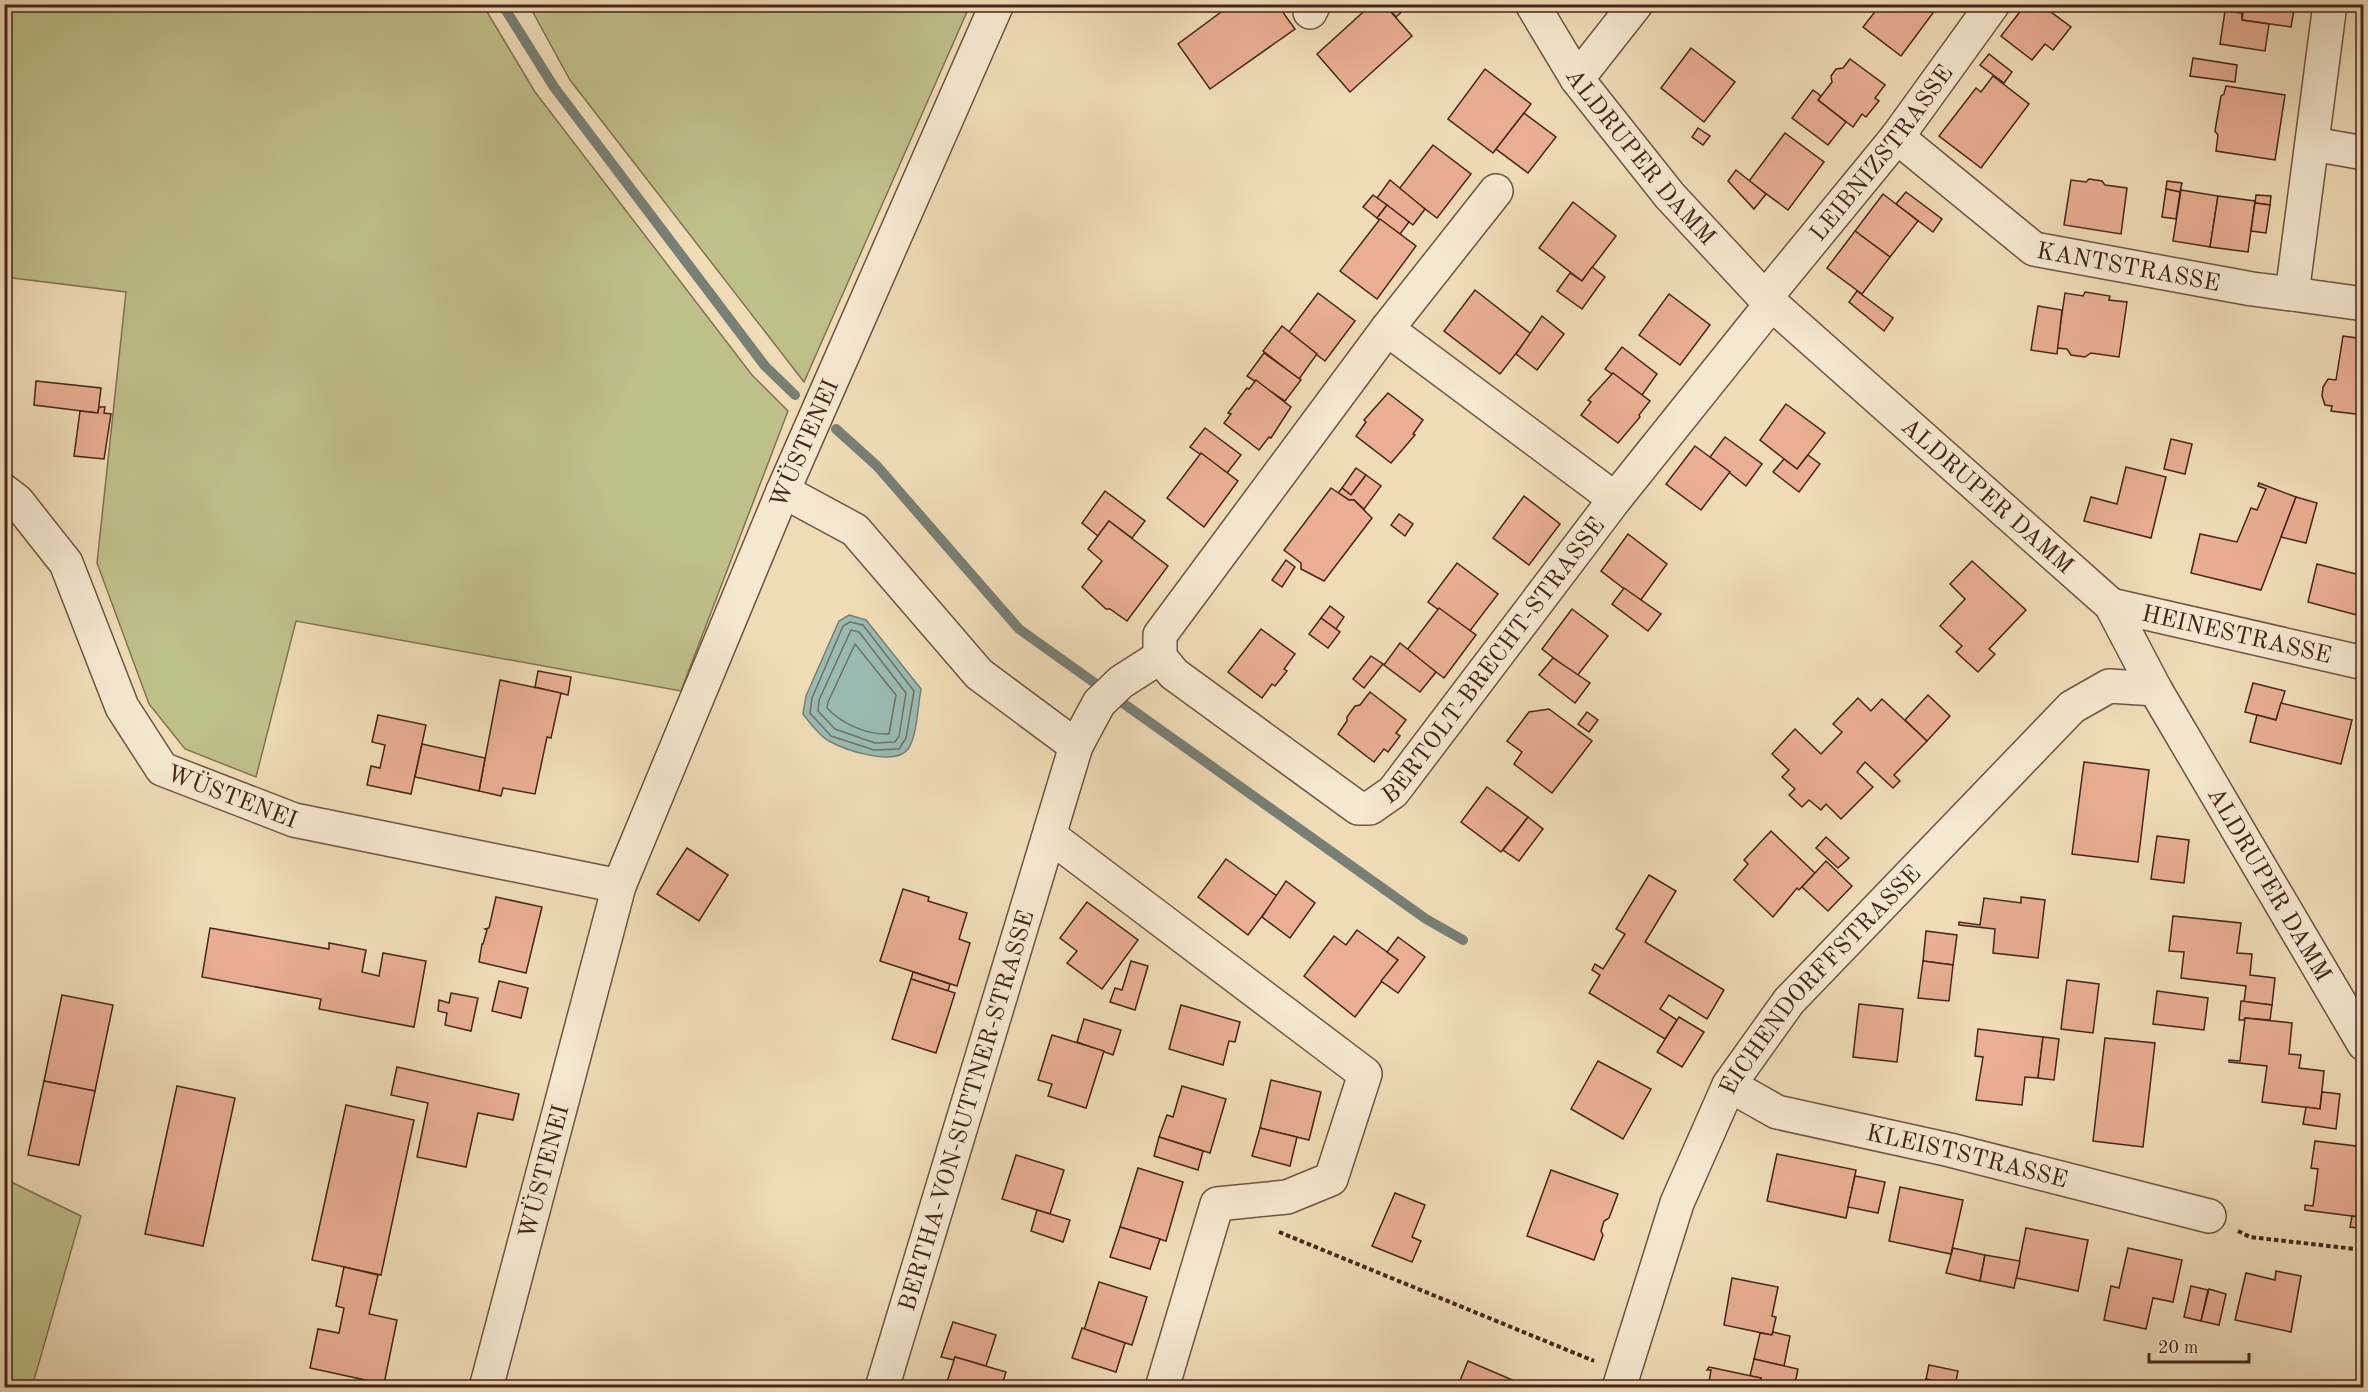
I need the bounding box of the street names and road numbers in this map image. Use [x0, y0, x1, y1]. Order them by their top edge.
street label: LEIBNIZSTRASSE [1807, 61, 1959, 247]
street label: ALDRUPER DAMM [1560, 65, 1719, 251]
street label: KANTSTRASSE [2034, 240, 2222, 297]
street label: WÜSTENEI [767, 376, 844, 512]
street label: ALDRUPER DAMM [1896, 415, 2077, 579]
street label: BERTOLT-BRECHT-STRASSE [1379, 514, 1610, 809]
street label: HEINESTRASSE [2139, 602, 2333, 669]
street label: WÜSTENEI [163, 762, 300, 834]
street label: ALDRUPER DAMM [2202, 784, 2334, 986]
street label: EICHENDORFFSTRASSE [1716, 862, 1926, 1098]
street label: BERTHA-VON-SUTTNER-STRASSE [896, 908, 1040, 1314]
street label: WÜSTENEI [516, 1102, 575, 1242]
street label: KLEISTSTRASSE [1864, 1122, 2070, 1193]

